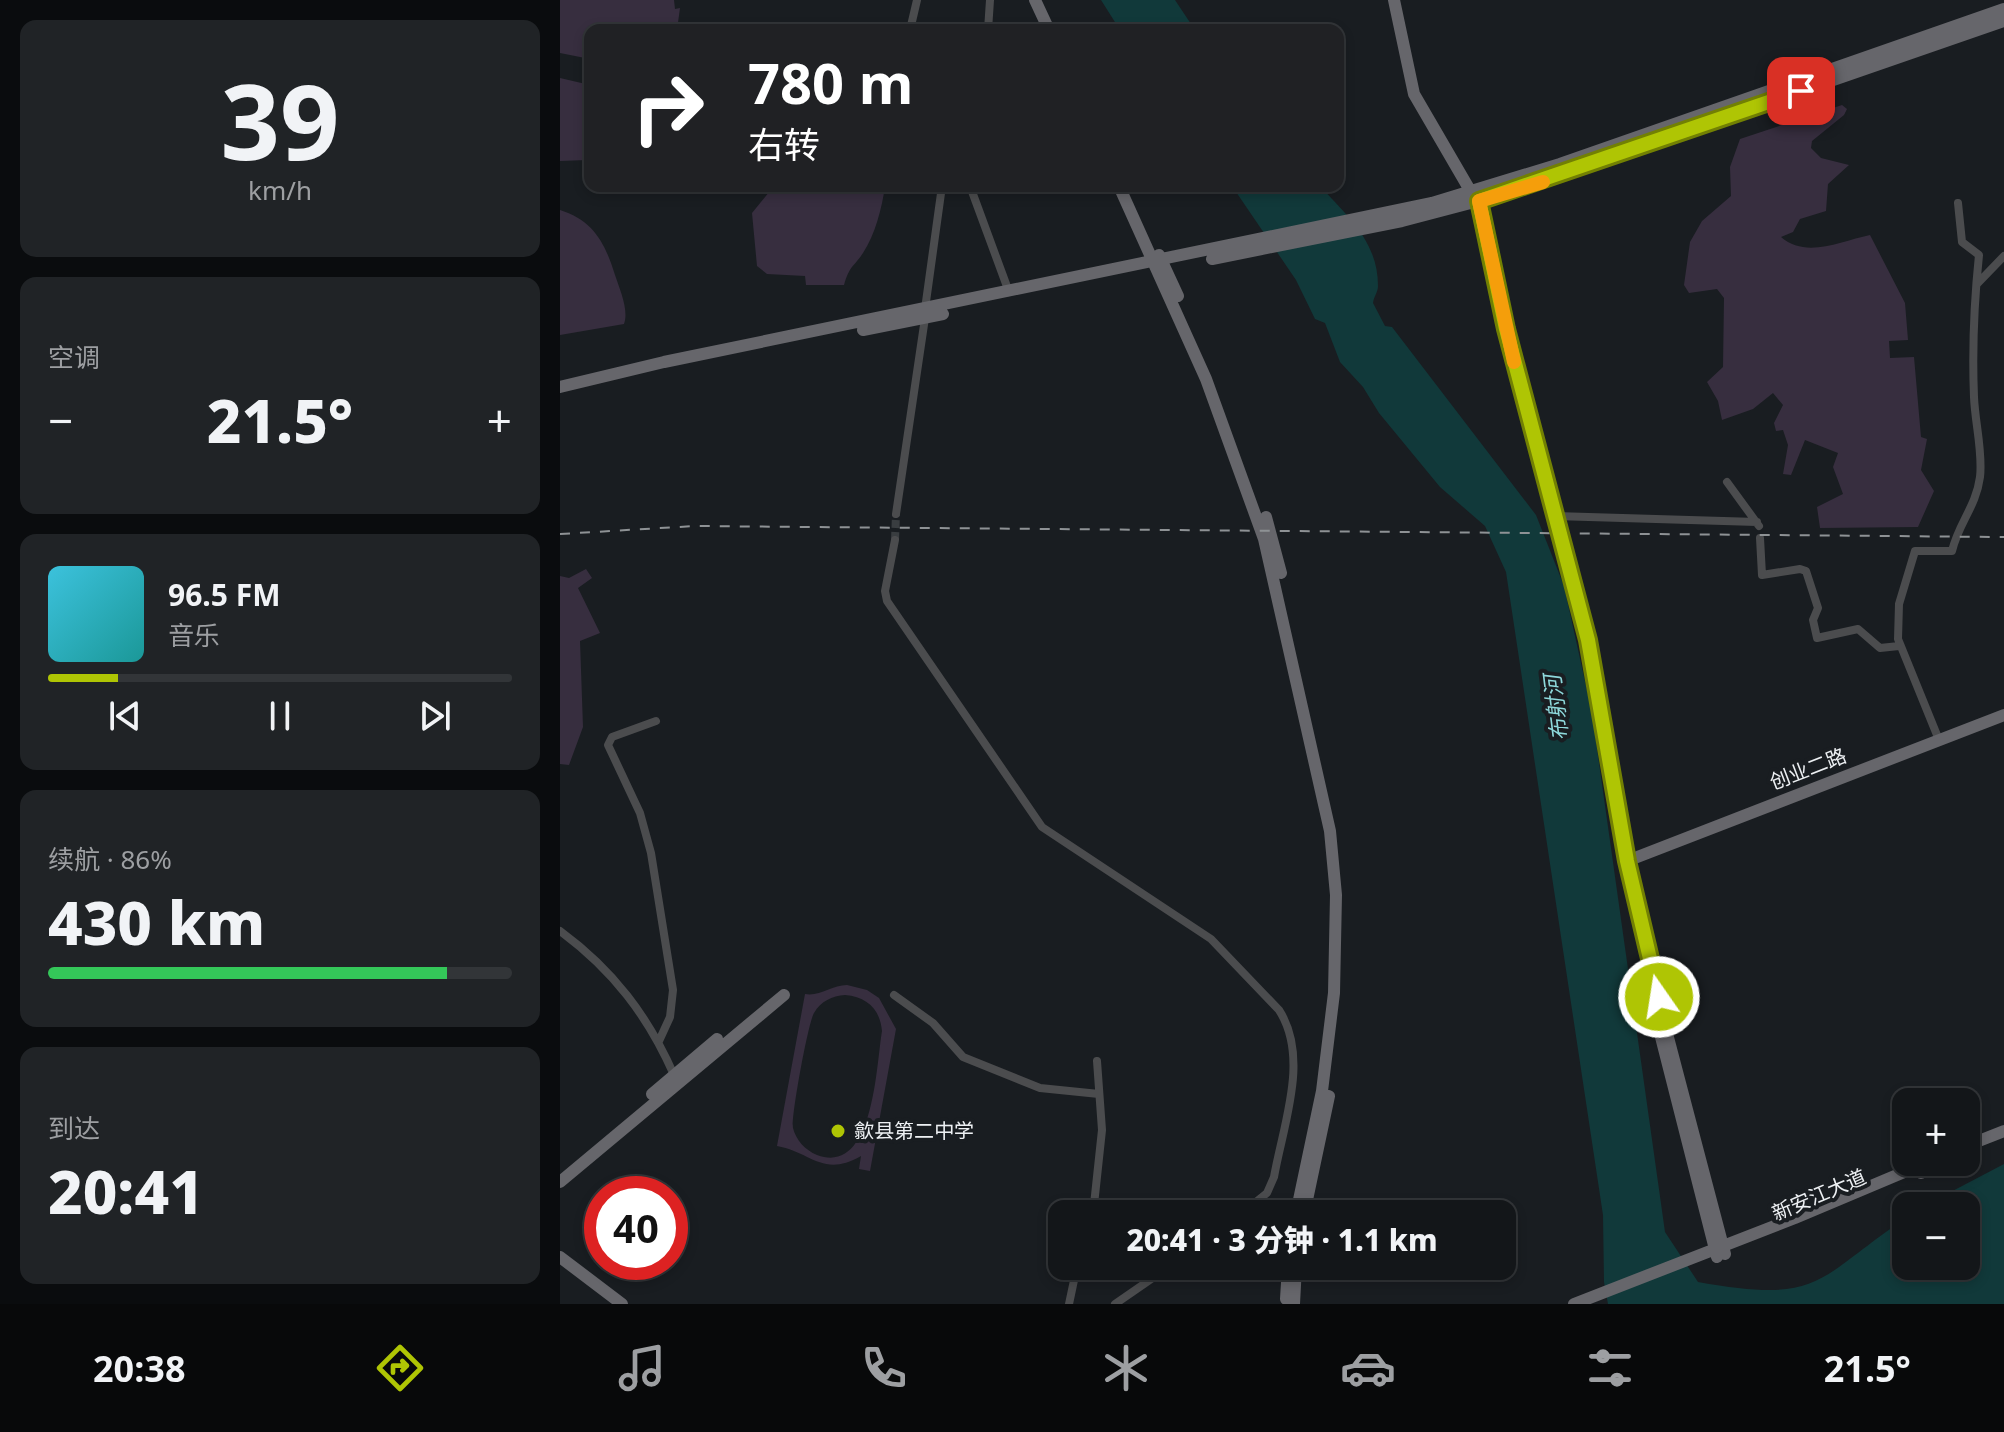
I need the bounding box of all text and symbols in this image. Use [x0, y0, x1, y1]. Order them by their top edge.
text: 780 m [748, 44, 913, 120]
text: 39 [221, 49, 339, 190]
icon: right [616, 56, 720, 160]
pin [1767, 57, 1835, 125]
icon: arrive [1779, 69, 1823, 113]
text: 右转 [748, 120, 820, 169]
text: km/h [248, 172, 312, 208]
text: 空调 [48, 339, 100, 375]
text: 21.5° [207, 379, 353, 461]
text: − [48, 390, 73, 450]
text: + [487, 390, 512, 450]
text: 96.5 FM [168, 574, 280, 615]
text: 音乐 [168, 617, 220, 653]
water label: 布射河 [1536, 670, 1574, 743]
icon: previous [103, 694, 147, 738]
icon: pause [258, 694, 302, 738]
icon: next [413, 694, 457, 738]
street label: 创业二路 [1766, 742, 1850, 795]
text: 续航 · 86% [48, 841, 172, 877]
text: 430 km [48, 881, 265, 963]
position arrow [1617, 955, 1701, 1039]
map controls [1892, 1088, 1980, 1280]
button: + [1892, 1088, 1980, 1176]
text: 到达 [48, 1110, 100, 1146]
place label: 歙县第二中学 [854, 1117, 974, 1144]
marker: 歙县第二中学 [829, 1122, 847, 1140]
text: 20:41 [48, 1150, 204, 1232]
street label: 新安江大道 [1768, 1163, 1870, 1227]
speed limit sign: 40 [584, 1176, 688, 1280]
button: − [1892, 1192, 1980, 1280]
text: 20:41 · 3 分钟 · 1.1 km [1126, 1219, 1438, 1260]
icon: directions [372, 1340, 428, 1396]
icon: music [614, 1340, 670, 1396]
icon: phone [856, 1340, 912, 1396]
icon: climate [1098, 1340, 1154, 1396]
icon: car [1340, 1340, 1396, 1396]
icon: filters [1582, 1340, 1638, 1396]
text: 20:38 [93, 1344, 186, 1393]
text: 21.5° [1824, 1344, 1911, 1393]

